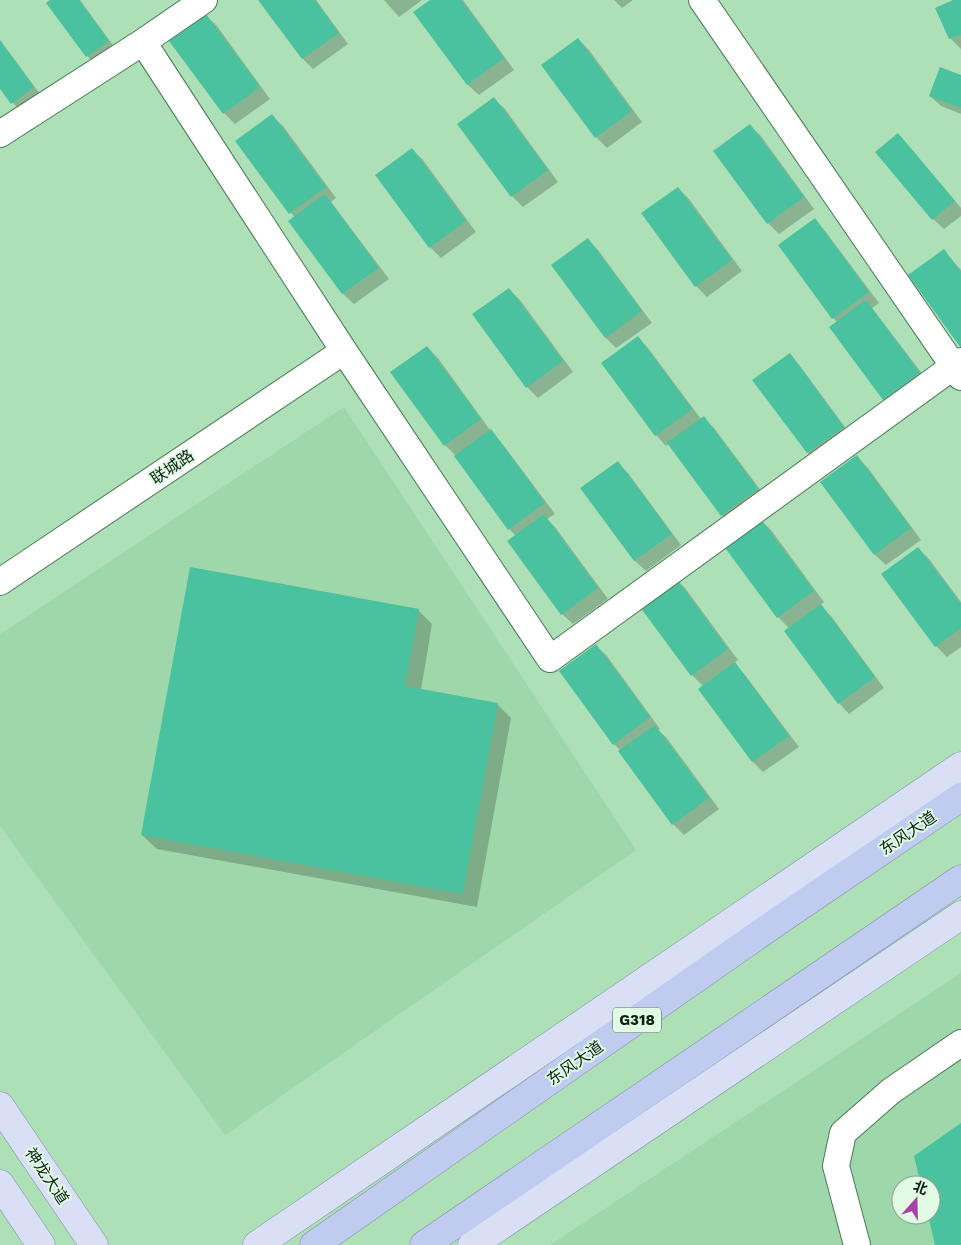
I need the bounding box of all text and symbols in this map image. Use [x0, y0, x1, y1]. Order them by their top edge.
street label: 联城路 [147, 446, 197, 488]
street label: 东风大道 [876, 807, 940, 859]
road number: G318 [613, 1008, 661, 1032]
street label: 东风大道 [543, 1037, 607, 1089]
street label: 神龙大道 [21, 1144, 73, 1208]
north arrow [891, 1175, 941, 1225]
text: 北 [911, 1178, 930, 1198]

